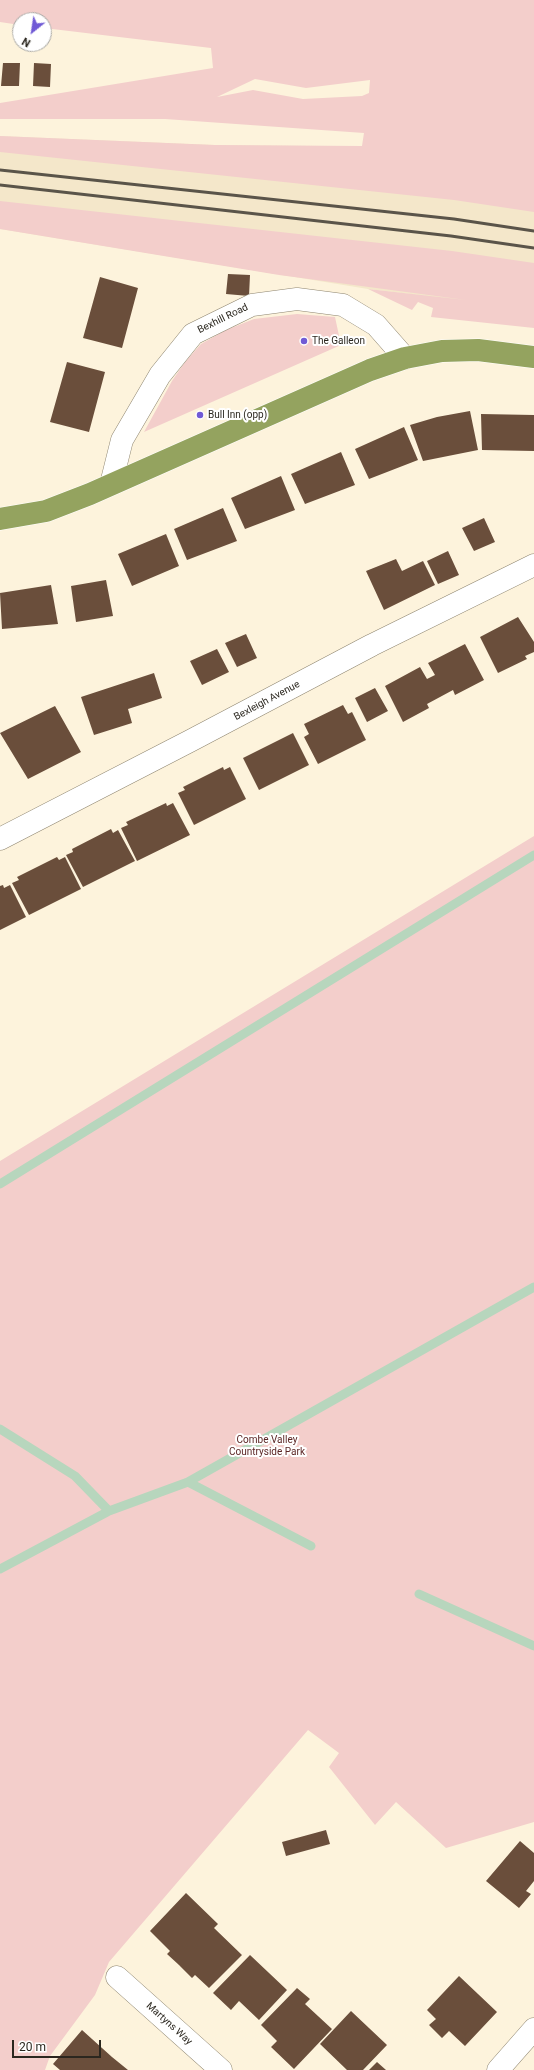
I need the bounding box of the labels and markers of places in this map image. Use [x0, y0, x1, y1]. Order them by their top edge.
place label: The Galleon [312, 335, 365, 347]
marker: The Galleon [299, 336, 309, 346]
place label: Bull Inn (opp) [208, 409, 267, 421]
marker: Bull Inn (opp) [195, 410, 205, 420]

